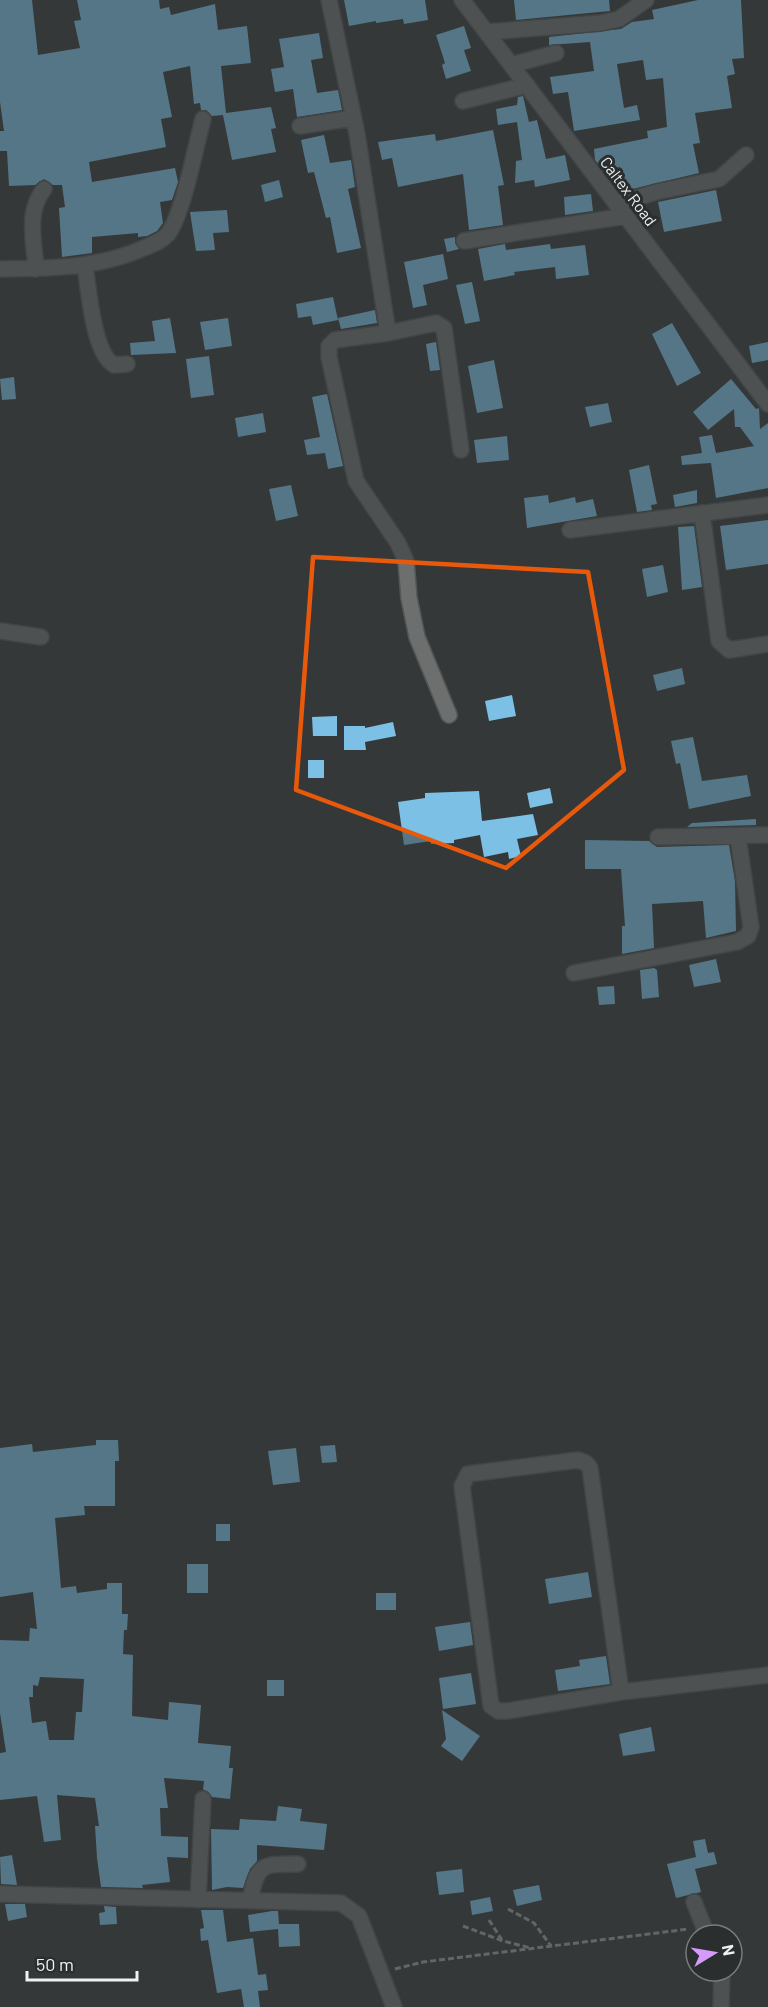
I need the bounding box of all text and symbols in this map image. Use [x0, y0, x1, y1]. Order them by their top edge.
street label: Caltex Road [597, 153, 661, 229]
north arrow [684, 1923, 744, 1983]
text: N [719, 1943, 740, 1957]
scale bar [27, 1944, 136, 1982]
text: 50 m [36, 1953, 74, 1975]

